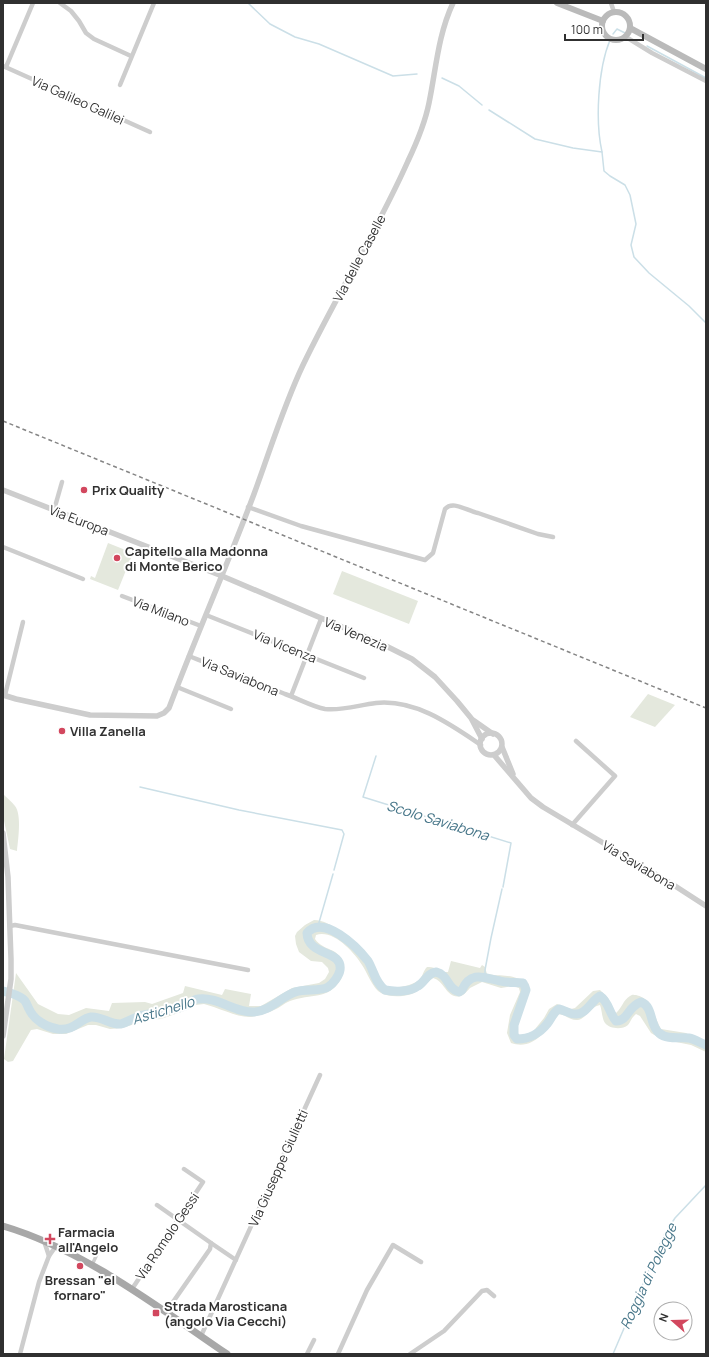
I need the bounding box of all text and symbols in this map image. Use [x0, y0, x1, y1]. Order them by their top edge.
scale bar [565, 16, 643, 42]
text: 100 m [571, 21, 603, 38]
street label: Via Galileo Galilei [29, 71, 127, 129]
street label: Via delle Caselle [328, 211, 390, 305]
place label: Prix Quality [92, 481, 165, 499]
marker: Prix Quality [79, 485, 89, 495]
street label: Via Europa [46, 500, 112, 540]
place label: Capitello alla Madonna di Monte Berico [125, 542, 268, 575]
marker: Capitello alla Madonna di Monte Berico [112, 553, 122, 563]
street label: Via Milano [130, 592, 193, 630]
street label: Via Venezia [321, 613, 391, 655]
street label: Via Vicenza [251, 625, 319, 667]
street label: Via Saviabona [198, 652, 282, 700]
place label: Villa Zanella [70, 722, 146, 740]
marker: Villa Zanella [57, 726, 67, 736]
water label: Scolo Saviabona [385, 795, 493, 845]
street label: Via Saviabona [599, 836, 679, 894]
water label: Astichello [130, 991, 197, 1028]
street label: Via Giuseppe Giulietti [244, 1107, 312, 1229]
street label: Via Romolo Gessi [131, 1189, 203, 1283]
water label: Roggia di Polegge [615, 1219, 681, 1332]
place label: Farmacia all'Angelo [58, 1223, 118, 1256]
marker: Farmacia all'Angelo [45, 1234, 55, 1244]
marker: Bressan "el fornaro" [75, 1261, 85, 1271]
place label: Bressan "el fornaro" [45, 1271, 115, 1304]
place label: Strada Marosticana (angolo Via Cecchi) [164, 1297, 287, 1330]
north arrow [653, 1301, 693, 1341]
marker: Strada Marosticana (angolo Via Cecchi) [151, 1308, 161, 1318]
text: N [655, 1311, 672, 1324]

